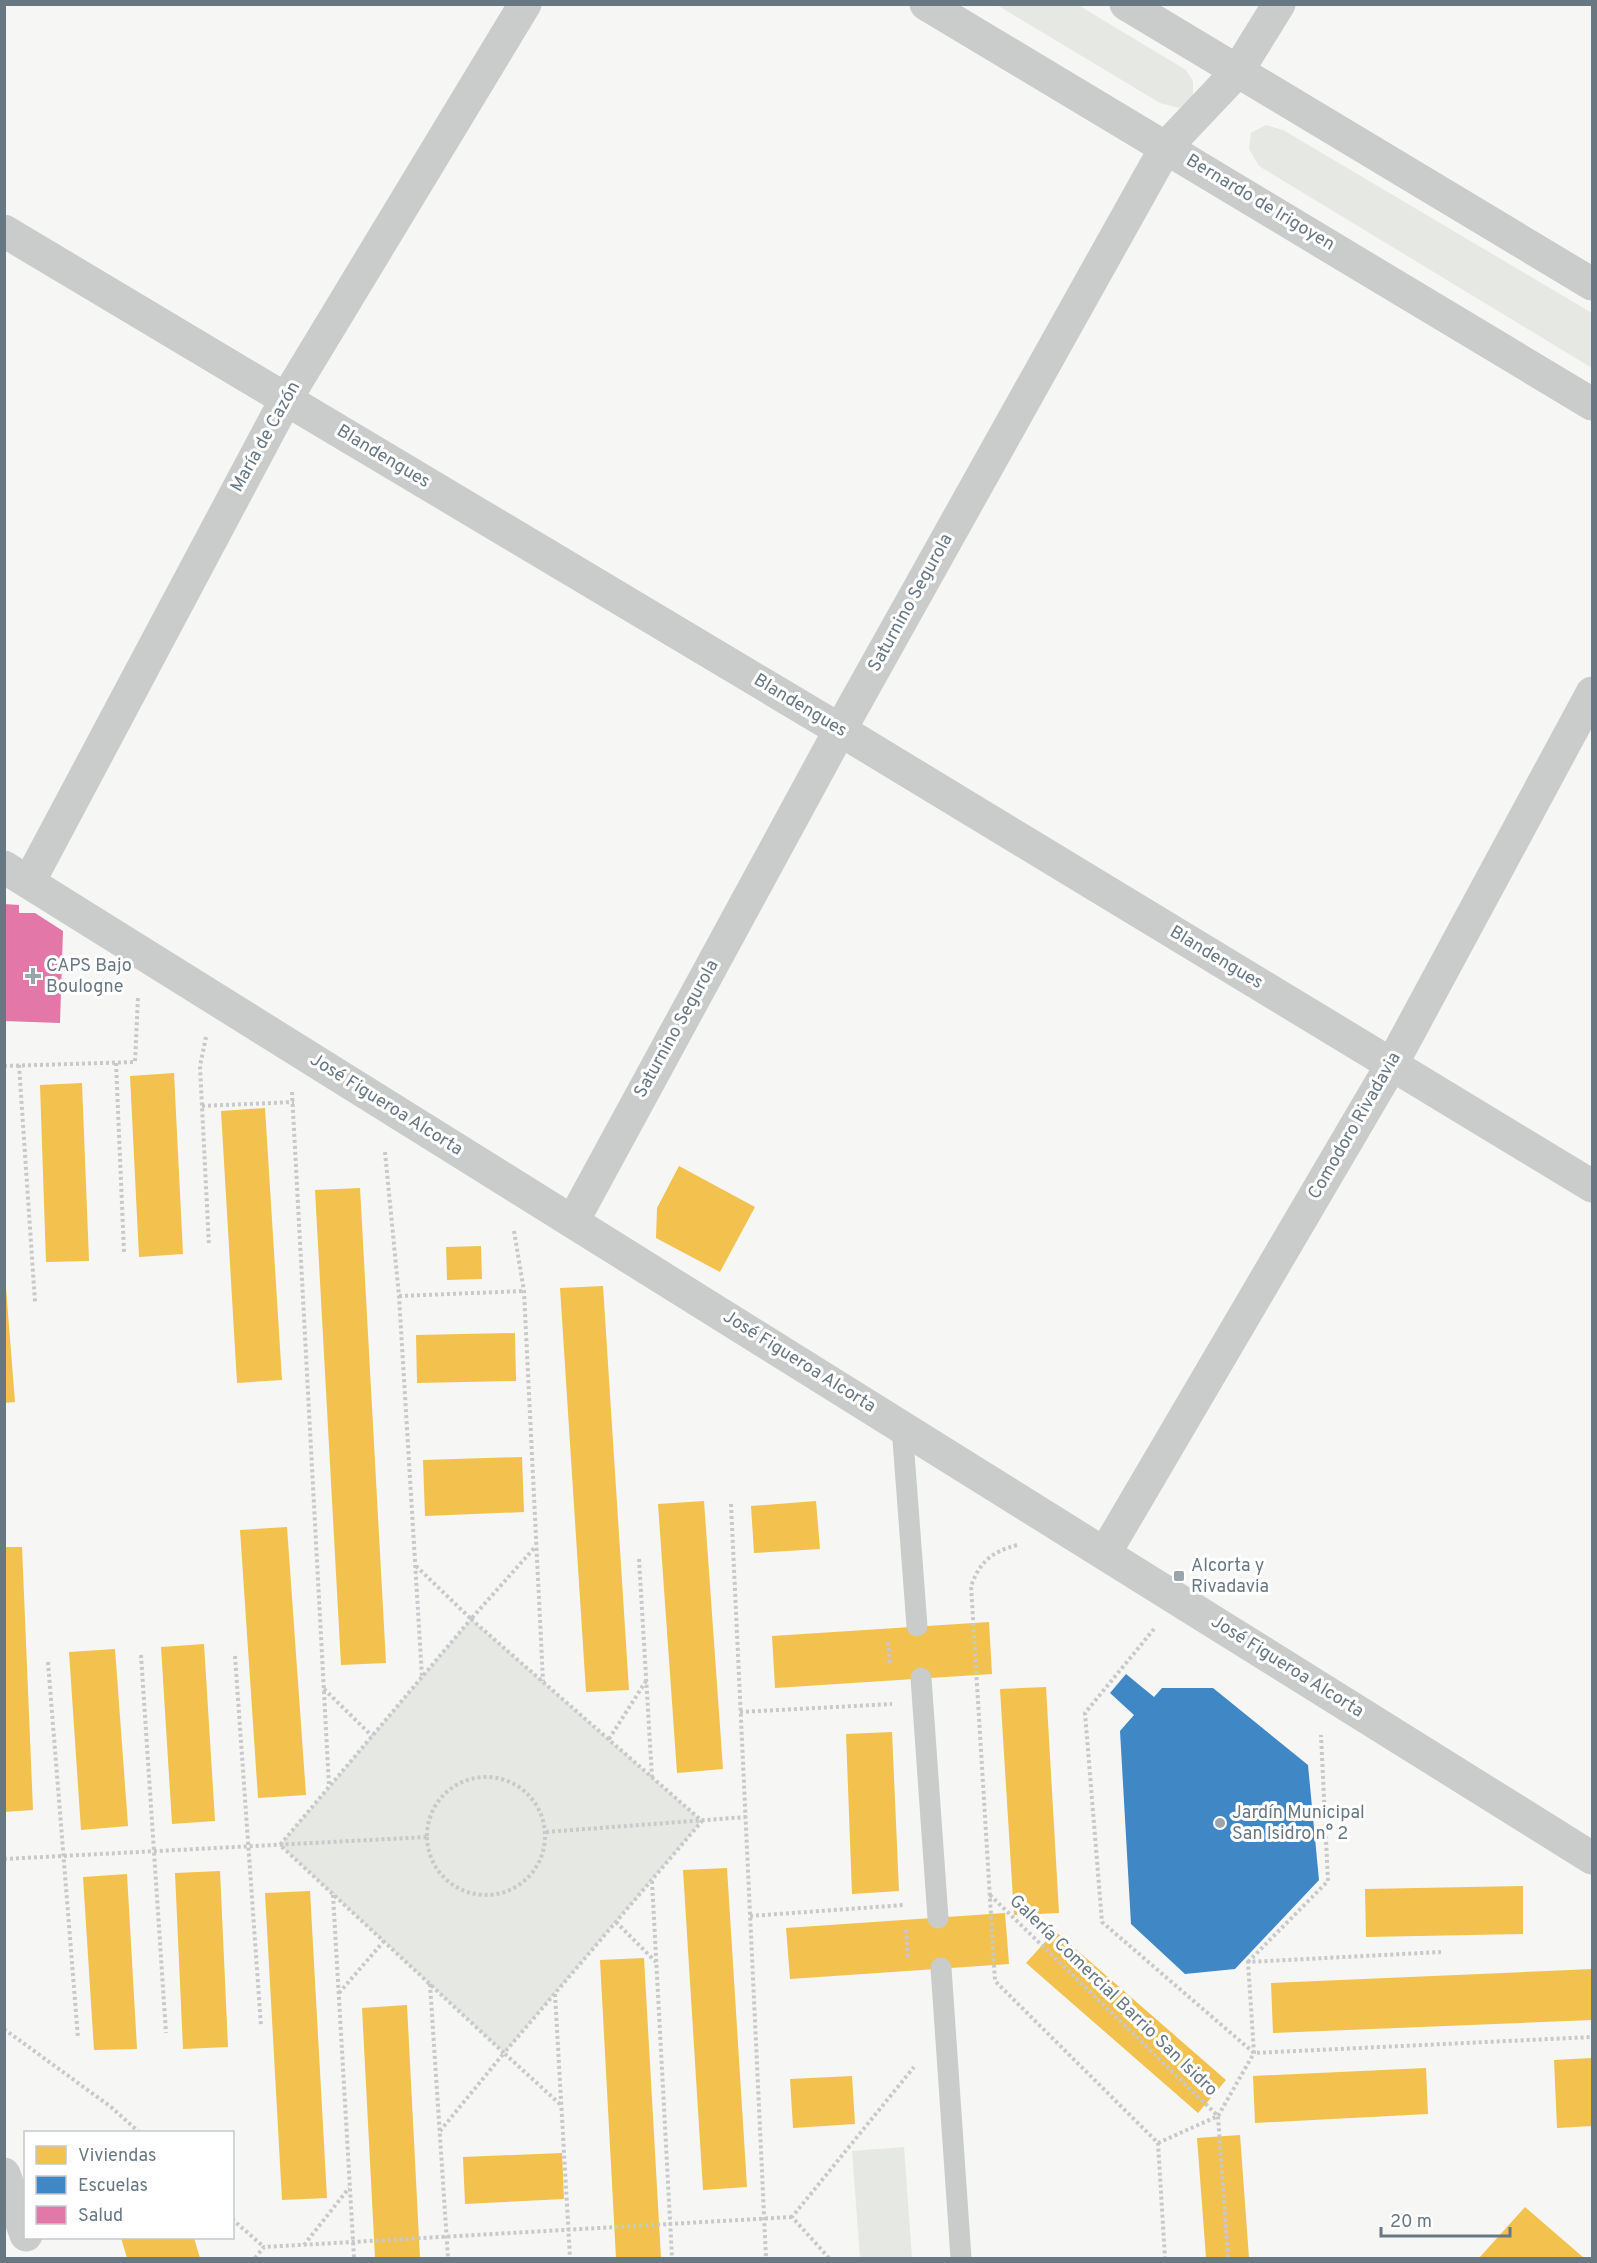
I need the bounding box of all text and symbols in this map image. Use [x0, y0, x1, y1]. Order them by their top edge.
street label: Bernardo de Irigoyen [1181, 149, 1339, 257]
street label: María de Cazón [226, 378, 306, 496]
street label: Blandengues [332, 420, 434, 494]
street label: Saturnino Segurola [863, 530, 959, 676]
street label: Blandengues [749, 669, 851, 743]
street label: Blandengues [1165, 921, 1267, 995]
place label: CAPS Bajo Boulogne [46, 955, 132, 999]
street label: Saturnino Segurola [629, 956, 725, 1102]
marker: CAPS Bajo Boulogne [24, 967, 42, 985]
street label: Comodoro Rivadavia [1303, 1048, 1407, 1204]
street label: José Figueroa Alcorta [305, 1049, 467, 1161]
street label: José Figueroa Alcorta [718, 1306, 880, 1418]
place label: Alcorta y Rivadavia [1191, 1555, 1269, 1599]
marker: Alcorta y Rivadavia [1172, 1569, 1186, 1583]
street label: José Figueroa Alcorta [1206, 1611, 1368, 1723]
place label: Jardín Municipal San Isidro n° 2 [1232, 1802, 1365, 1846]
marker: Jardín Municipal San Isidro n° 2 [1213, 1816, 1227, 1830]
street label: Galería Comercial Barrio San Isidro [1004, 1890, 1222, 2102]
legend [24, 2131, 234, 2239]
text: Viviendas [78, 2145, 156, 2168]
text: Escuelas [78, 2175, 148, 2198]
scale bar [1381, 2200, 1510, 2238]
text: Salud [78, 2205, 123, 2228]
text: 20 m [1390, 2211, 1432, 2234]

